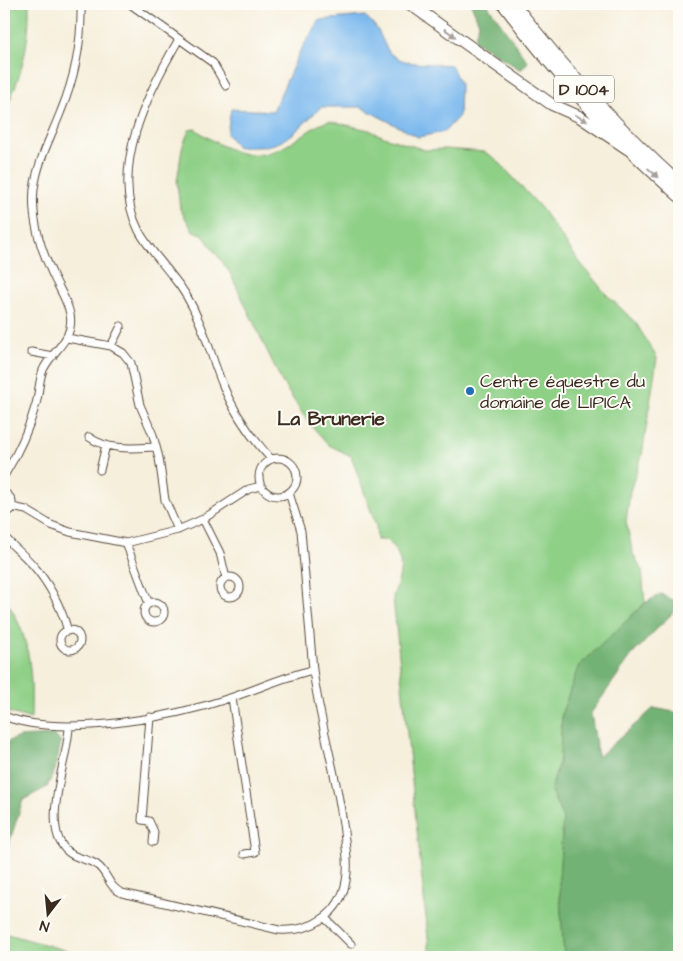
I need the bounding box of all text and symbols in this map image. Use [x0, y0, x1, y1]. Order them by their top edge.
one-way arrow [443, 27, 456, 38]
road number: D 1004 [554, 76, 614, 102]
one-way arrow [574, 114, 588, 122]
one-way arrow [647, 167, 659, 179]
place label: Centre équestre du domaine de LIPICA [480, 369, 645, 415]
marker: Centre équestre du domaine de LIPICA [464, 385, 476, 397]
district label: La Brunerie [277, 406, 385, 433]
north arrow [22, 888, 72, 938]
text: N [38, 915, 52, 936]

